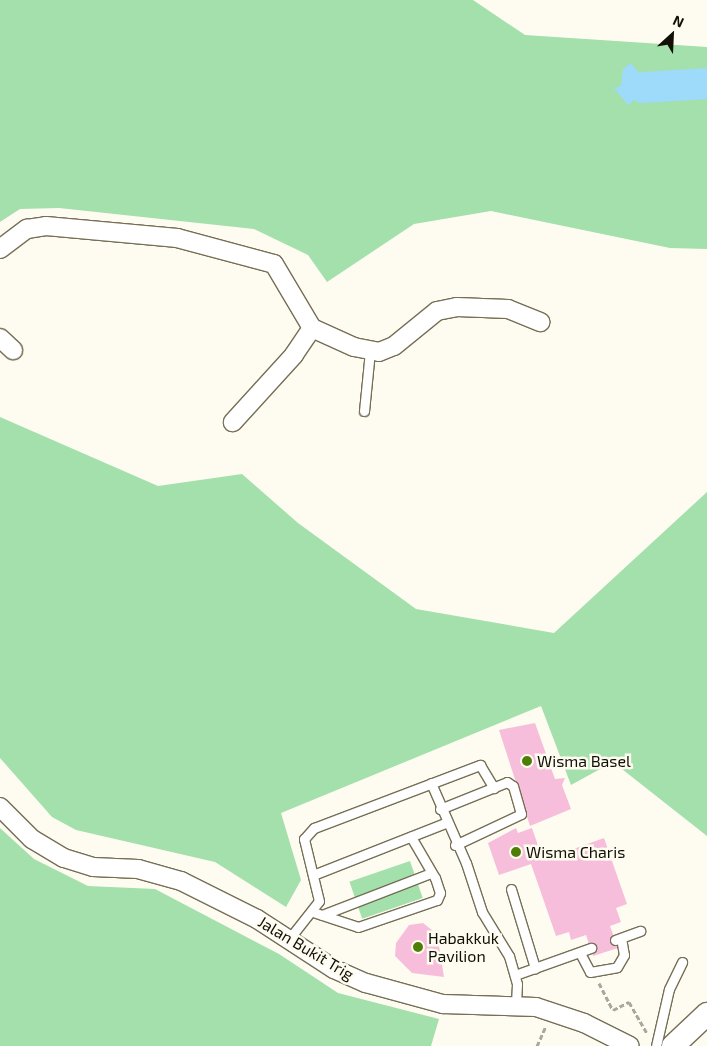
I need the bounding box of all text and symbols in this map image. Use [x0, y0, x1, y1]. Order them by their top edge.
north arrow [647, 10, 697, 60]
text: N [670, 11, 687, 31]
place label: Wisma Basel [537, 751, 631, 771]
marker: Wisma Basel [521, 755, 533, 767]
place label: Wisma Charis [526, 842, 625, 862]
marker: Wisma Charis [510, 846, 522, 858]
street label: Jalan Bukit Trig [255, 912, 357, 984]
place label: Habakkuk Pavilion [428, 928, 499, 966]
marker: Habakkuk Pavilion [412, 941, 424, 953]

